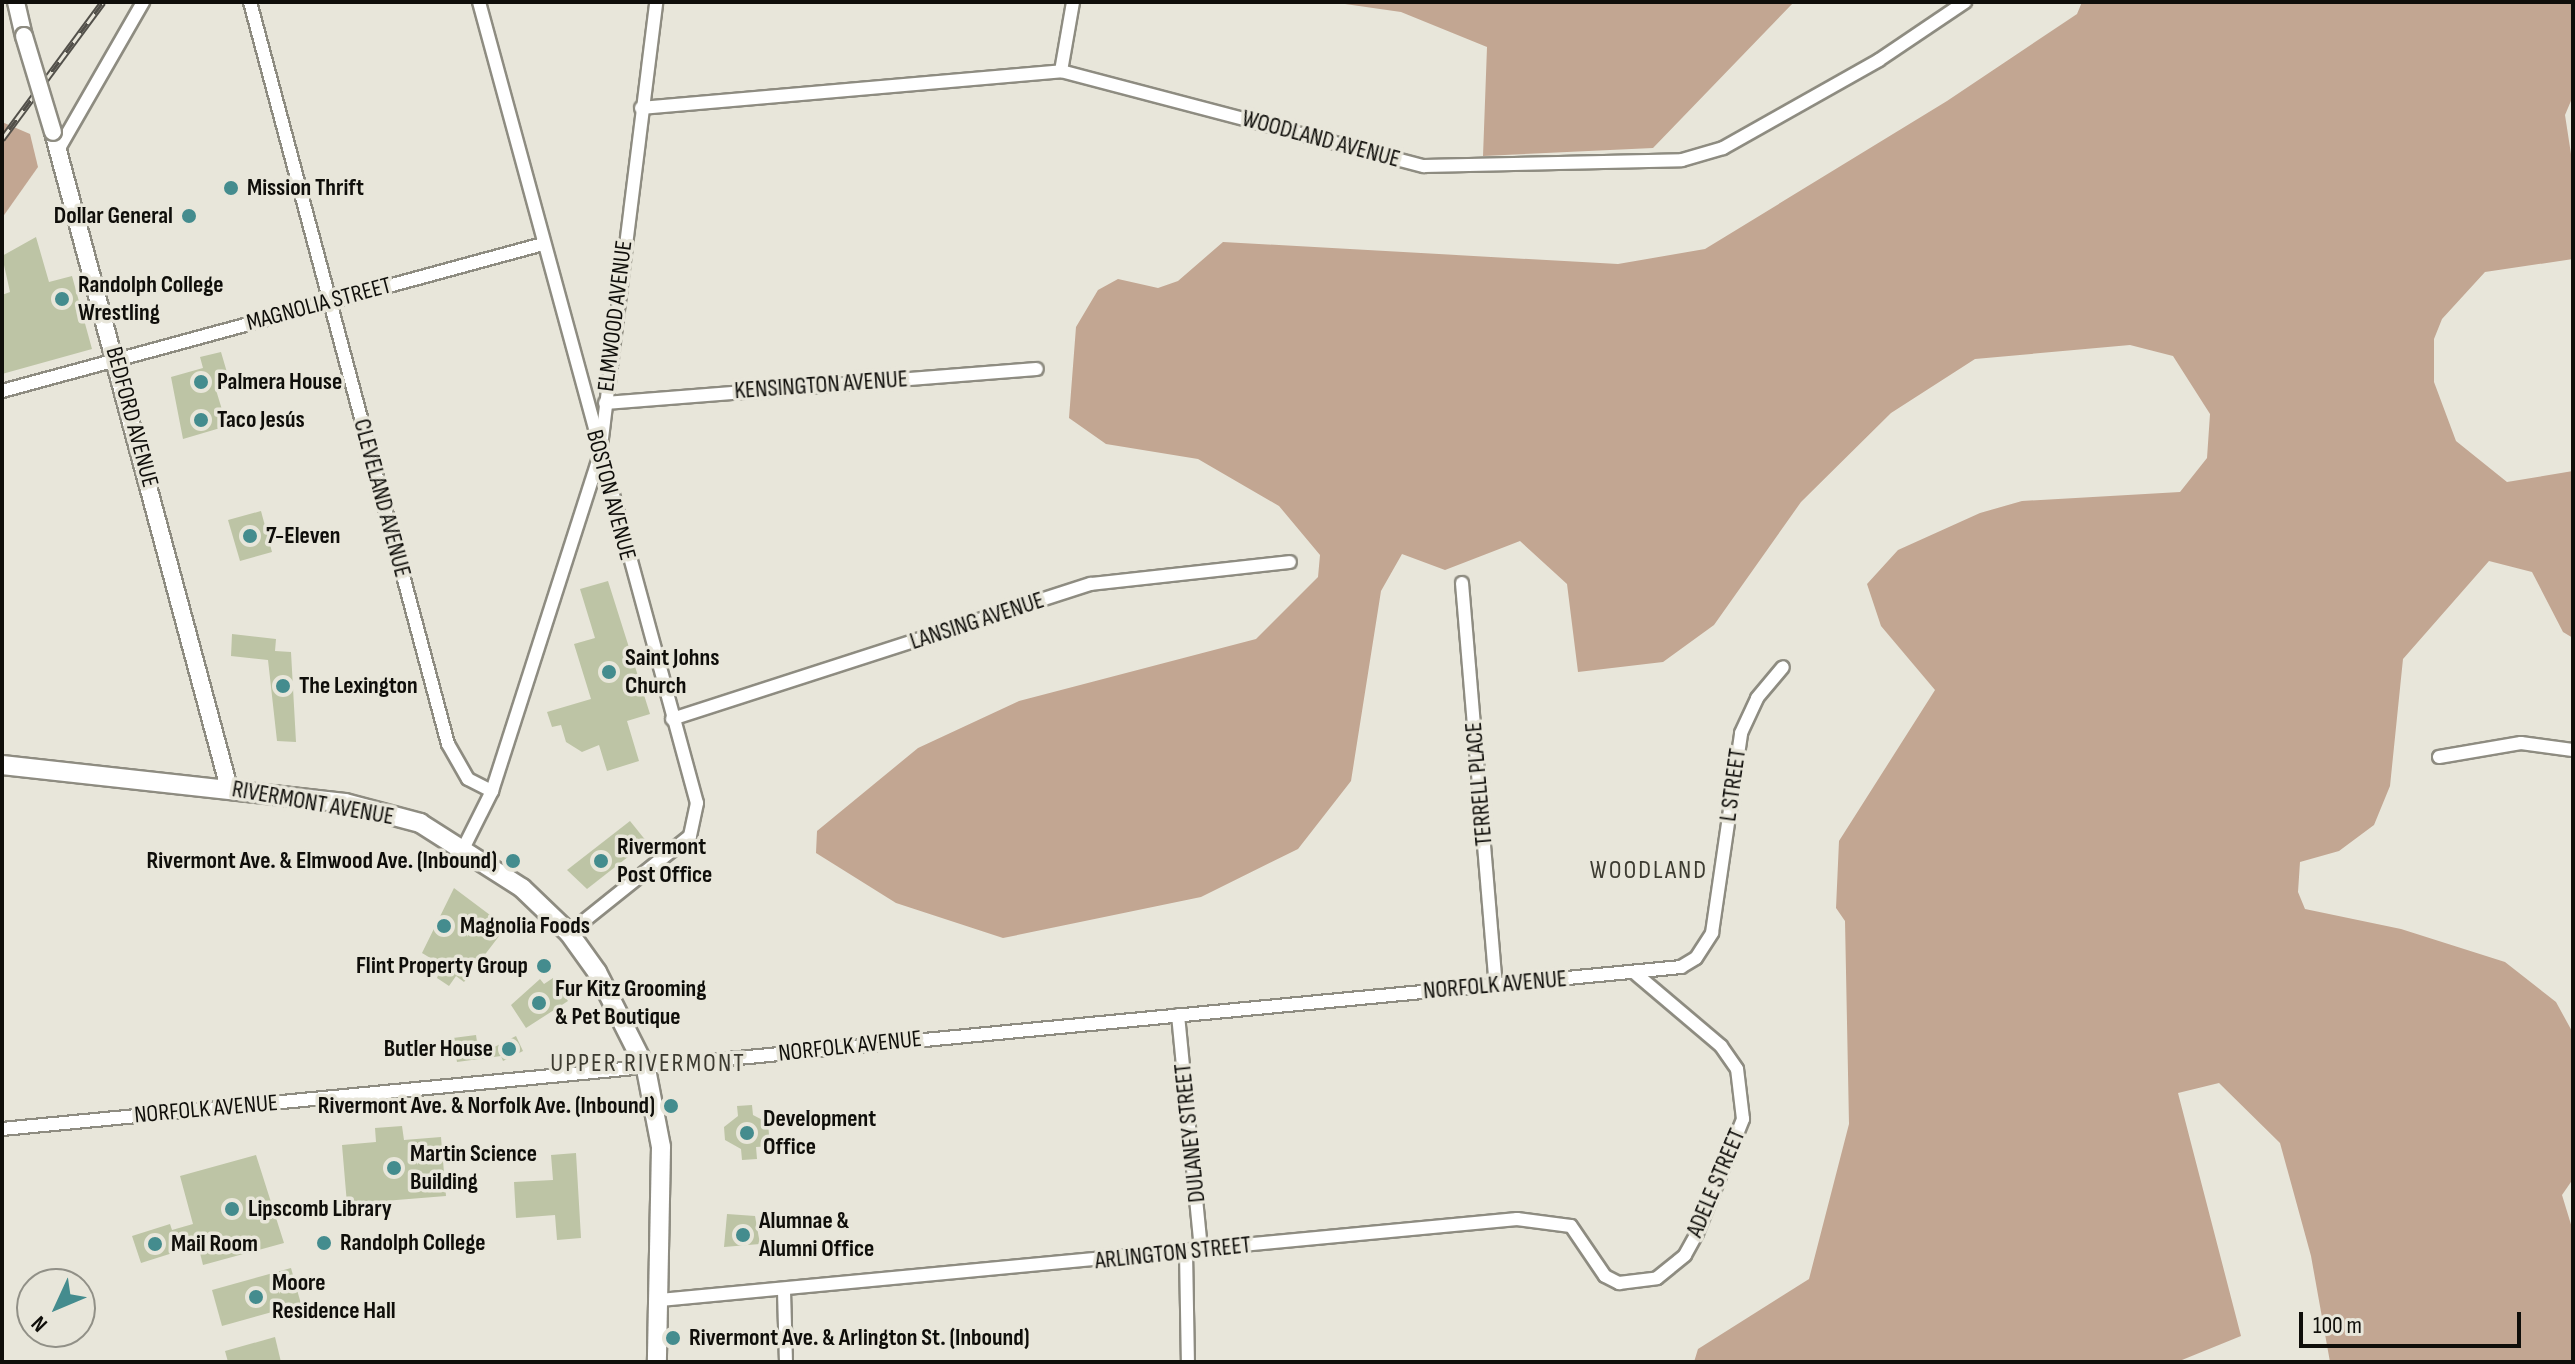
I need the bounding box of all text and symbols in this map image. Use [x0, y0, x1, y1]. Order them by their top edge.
street label: WOODLAND AVENUE [1239, 104, 1403, 174]
place label: Mission Thrift [247, 174, 364, 202]
marker: Mission Thrift [222, 179, 240, 197]
place label: Dollar General [54, 202, 173, 230]
marker: Dollar General [180, 207, 198, 225]
street label: ELMWOOD AVENUE [591, 239, 639, 393]
place label: Randolph College Wrestling [78, 271, 223, 327]
street label: MAGNOLIA STREET [243, 271, 395, 337]
marker: Randolph College Wrestling [53, 290, 71, 308]
street label: BEDFORD AVENUE [99, 344, 165, 490]
street label: KENSINGTON AVENUE [733, 365, 909, 405]
place label: Palmera House [217, 368, 342, 396]
marker: Palmera House [192, 373, 210, 391]
place label: Taco Jesús [217, 406, 305, 434]
marker: Taco Jesús [192, 411, 210, 429]
street label: CLEVELAND AVENUE [347, 416, 417, 580]
street label: BOSTON AVENUE [580, 427, 642, 563]
place label: 7-Eleven [266, 522, 340, 550]
marker: 7-Eleven [241, 527, 259, 545]
street label: LANSING AVENUE [906, 586, 1048, 656]
place label: Saint Johns Church [625, 644, 719, 700]
marker: Saint Johns Church [600, 663, 618, 681]
place label: The Lexington [299, 672, 418, 700]
marker: The Lexington [274, 677, 292, 695]
street label: TERRELL PLACE [1459, 721, 1499, 847]
street label: L STREET [1714, 747, 1752, 823]
street label: RIVERMONT AVENUE [230, 775, 396, 831]
place label: Rivermont Post Office [617, 833, 712, 889]
place label: Rivermont Ave. & Elmwood Ave. (Inbound) [146, 847, 497, 875]
marker: Rivermont Ave. & Elmwood Ave. (Inbound) [504, 852, 522, 870]
marker: Rivermont Post Office [592, 852, 610, 870]
district label: WOODLAND [1590, 855, 1708, 887]
place label: Magnolia Foods [460, 912, 590, 940]
marker: Magnolia Foods [435, 917, 453, 935]
place label: Flint Property Group [356, 952, 528, 980]
marker: Flint Property Group [535, 957, 553, 975]
street label: NORFOLK AVENUE [1422, 964, 1568, 1006]
place label: Fur Kitz Grooming & Pet Boutique [555, 975, 706, 1031]
marker: Fur Kitz Grooming & Pet Boutique [530, 994, 548, 1012]
street label: NORFOLK AVENUE [777, 1024, 923, 1068]
place label: Butler House [384, 1035, 493, 1063]
marker: Butler House [500, 1040, 518, 1058]
district label: UPPER RIVERMONT [550, 1048, 746, 1080]
street label: DULANEY STREET [1168, 1062, 1212, 1204]
street label: NORFOLK AVENUE [133, 1088, 279, 1130]
place label: Rivermont Ave. & Norfolk Ave. (Inbound) [318, 1092, 655, 1120]
marker: Rivermont Ave. & Norfolk Ave. (Inbound) [662, 1097, 680, 1115]
place label: Development Office [763, 1105, 876, 1161]
marker: Development Office [738, 1124, 756, 1142]
street label: ADELE STREET [1680, 1124, 1752, 1242]
place label: Martin Science Building [410, 1140, 537, 1196]
marker: Martin Science Building [385, 1159, 403, 1177]
place label: Lipscomb Library [248, 1195, 392, 1223]
marker: Lipscomb Library [223, 1200, 241, 1218]
place label: Alumnae & Alumni Office [759, 1207, 874, 1263]
marker: Alumnae & Alumni Office [734, 1226, 752, 1244]
place label: Randolph College [340, 1229, 485, 1257]
place label: Mail Room [171, 1230, 258, 1258]
street label: ARLINGTON STREET [1094, 1230, 1252, 1276]
marker: Randolph College [315, 1234, 333, 1252]
marker: Mail Room [146, 1235, 164, 1253]
north arrow [16, 1268, 96, 1348]
place label: Moore Residence Hall [272, 1269, 396, 1325]
marker: Moore Residence Hall [247, 1288, 265, 1306]
scale bar [2303, 1296, 2525, 1346]
text: N [26, 1310, 54, 1337]
text: 100 m [2313, 1311, 2362, 1340]
place label: Rivermont Ave. & Arlington St. (Inbound) [689, 1324, 1030, 1352]
marker: Rivermont Ave. & Arlington St. (Inbound) [664, 1329, 682, 1347]

